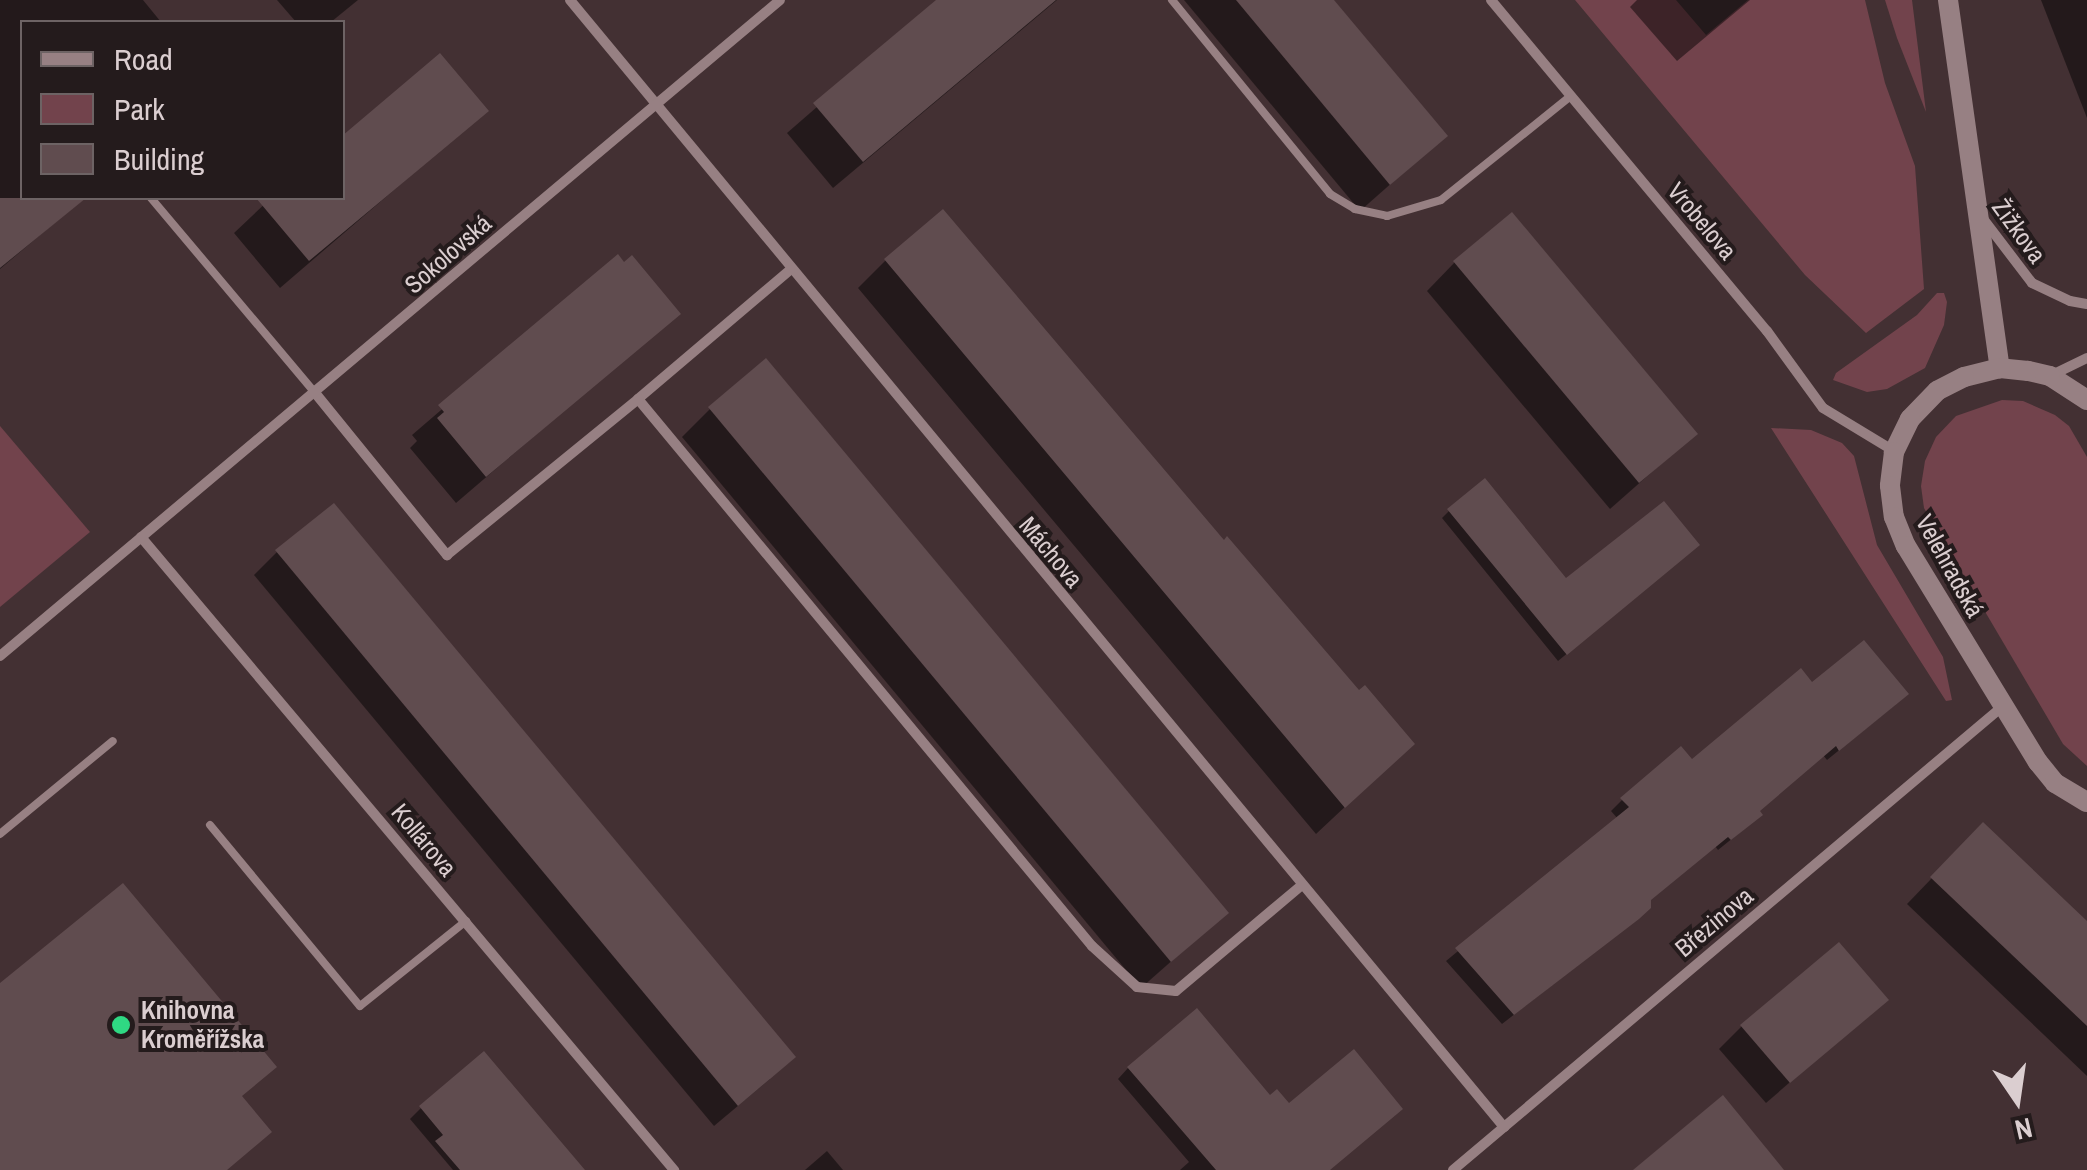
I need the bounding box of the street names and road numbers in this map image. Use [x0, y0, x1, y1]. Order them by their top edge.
street label: Vrobelova [1661, 176, 1743, 266]
street label: Žižkova [1986, 193, 2052, 269]
street label: Sokolovská [399, 208, 497, 300]
street label: Velehradská [1910, 509, 1990, 623]
street label: Máchova [1013, 511, 1089, 593]
street label: Kollárova [385, 798, 463, 882]
street label: Březinova [1669, 881, 1759, 963]

